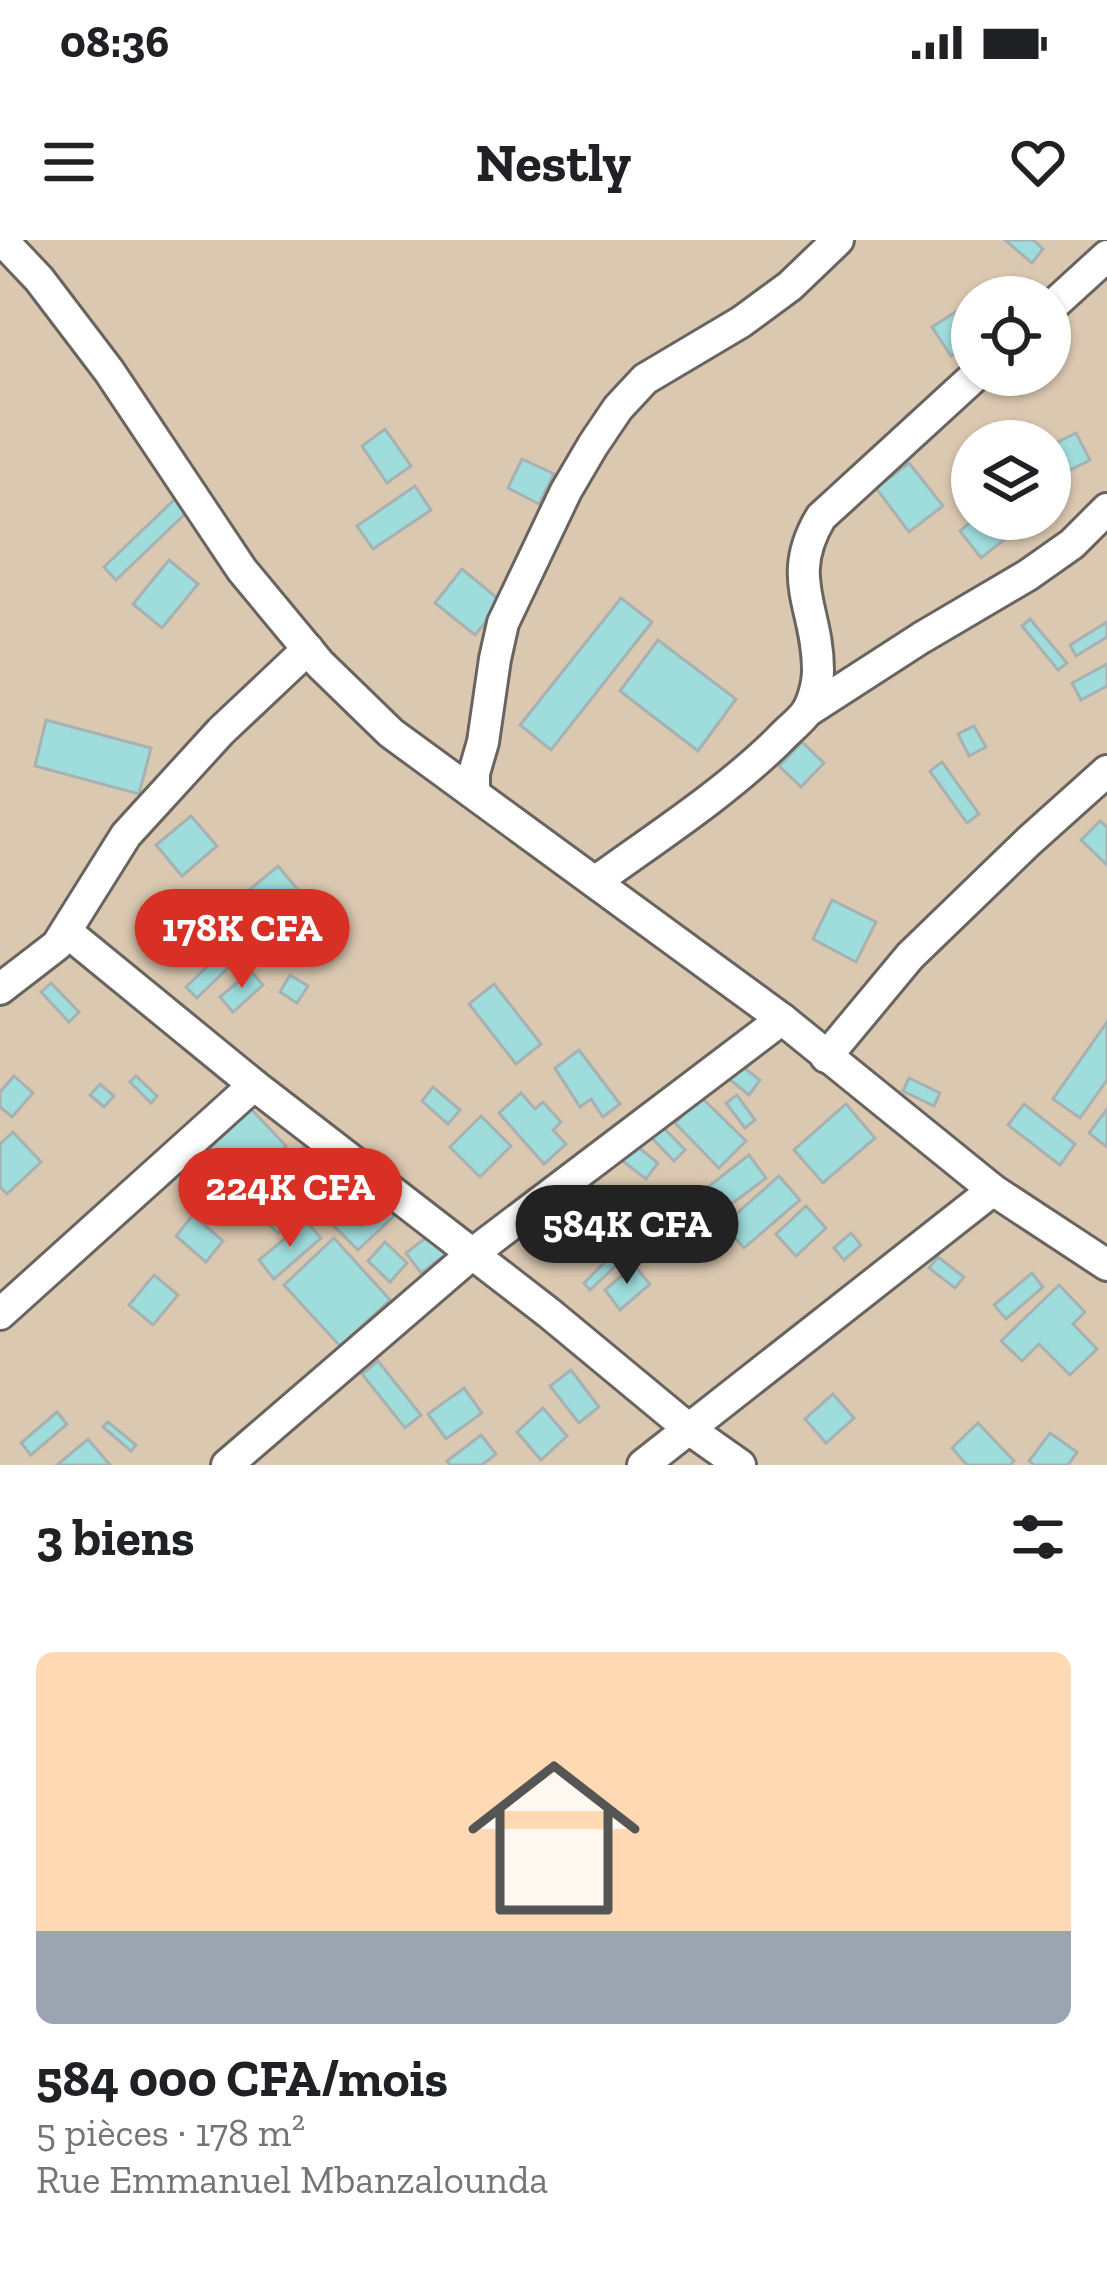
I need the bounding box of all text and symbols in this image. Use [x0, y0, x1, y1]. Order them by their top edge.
text: 08:36 [60, 15, 169, 69]
icon: menu [36, 129, 102, 195]
icon: heart [1005, 129, 1071, 195]
text: Nestly [476, 130, 631, 195]
map controls [951, 276, 1071, 540]
button: locate [951, 276, 1071, 396]
button: layers [951, 420, 1071, 540]
pin: 178K CFA [118, 889, 366, 991]
text: 178K CFA [162, 904, 322, 951]
pin: 224K CFA [166, 1148, 414, 1250]
text: 224K CFA [205, 1163, 375, 1210]
pin: 584K CFA [503, 1185, 751, 1287]
text: 584K CFA [543, 1200, 712, 1247]
icon: filters [1005, 1504, 1071, 1570]
text: 3 biens [36, 1507, 194, 1568]
icon: home [446, 1730, 662, 1946]
text: 584 000 CFA/mois [36, 2048, 448, 2109]
text: 5 pièces · 178 m² [36, 2109, 305, 2156]
text: Rue Emmanuel Mbanzalounda [36, 2156, 548, 2203]

